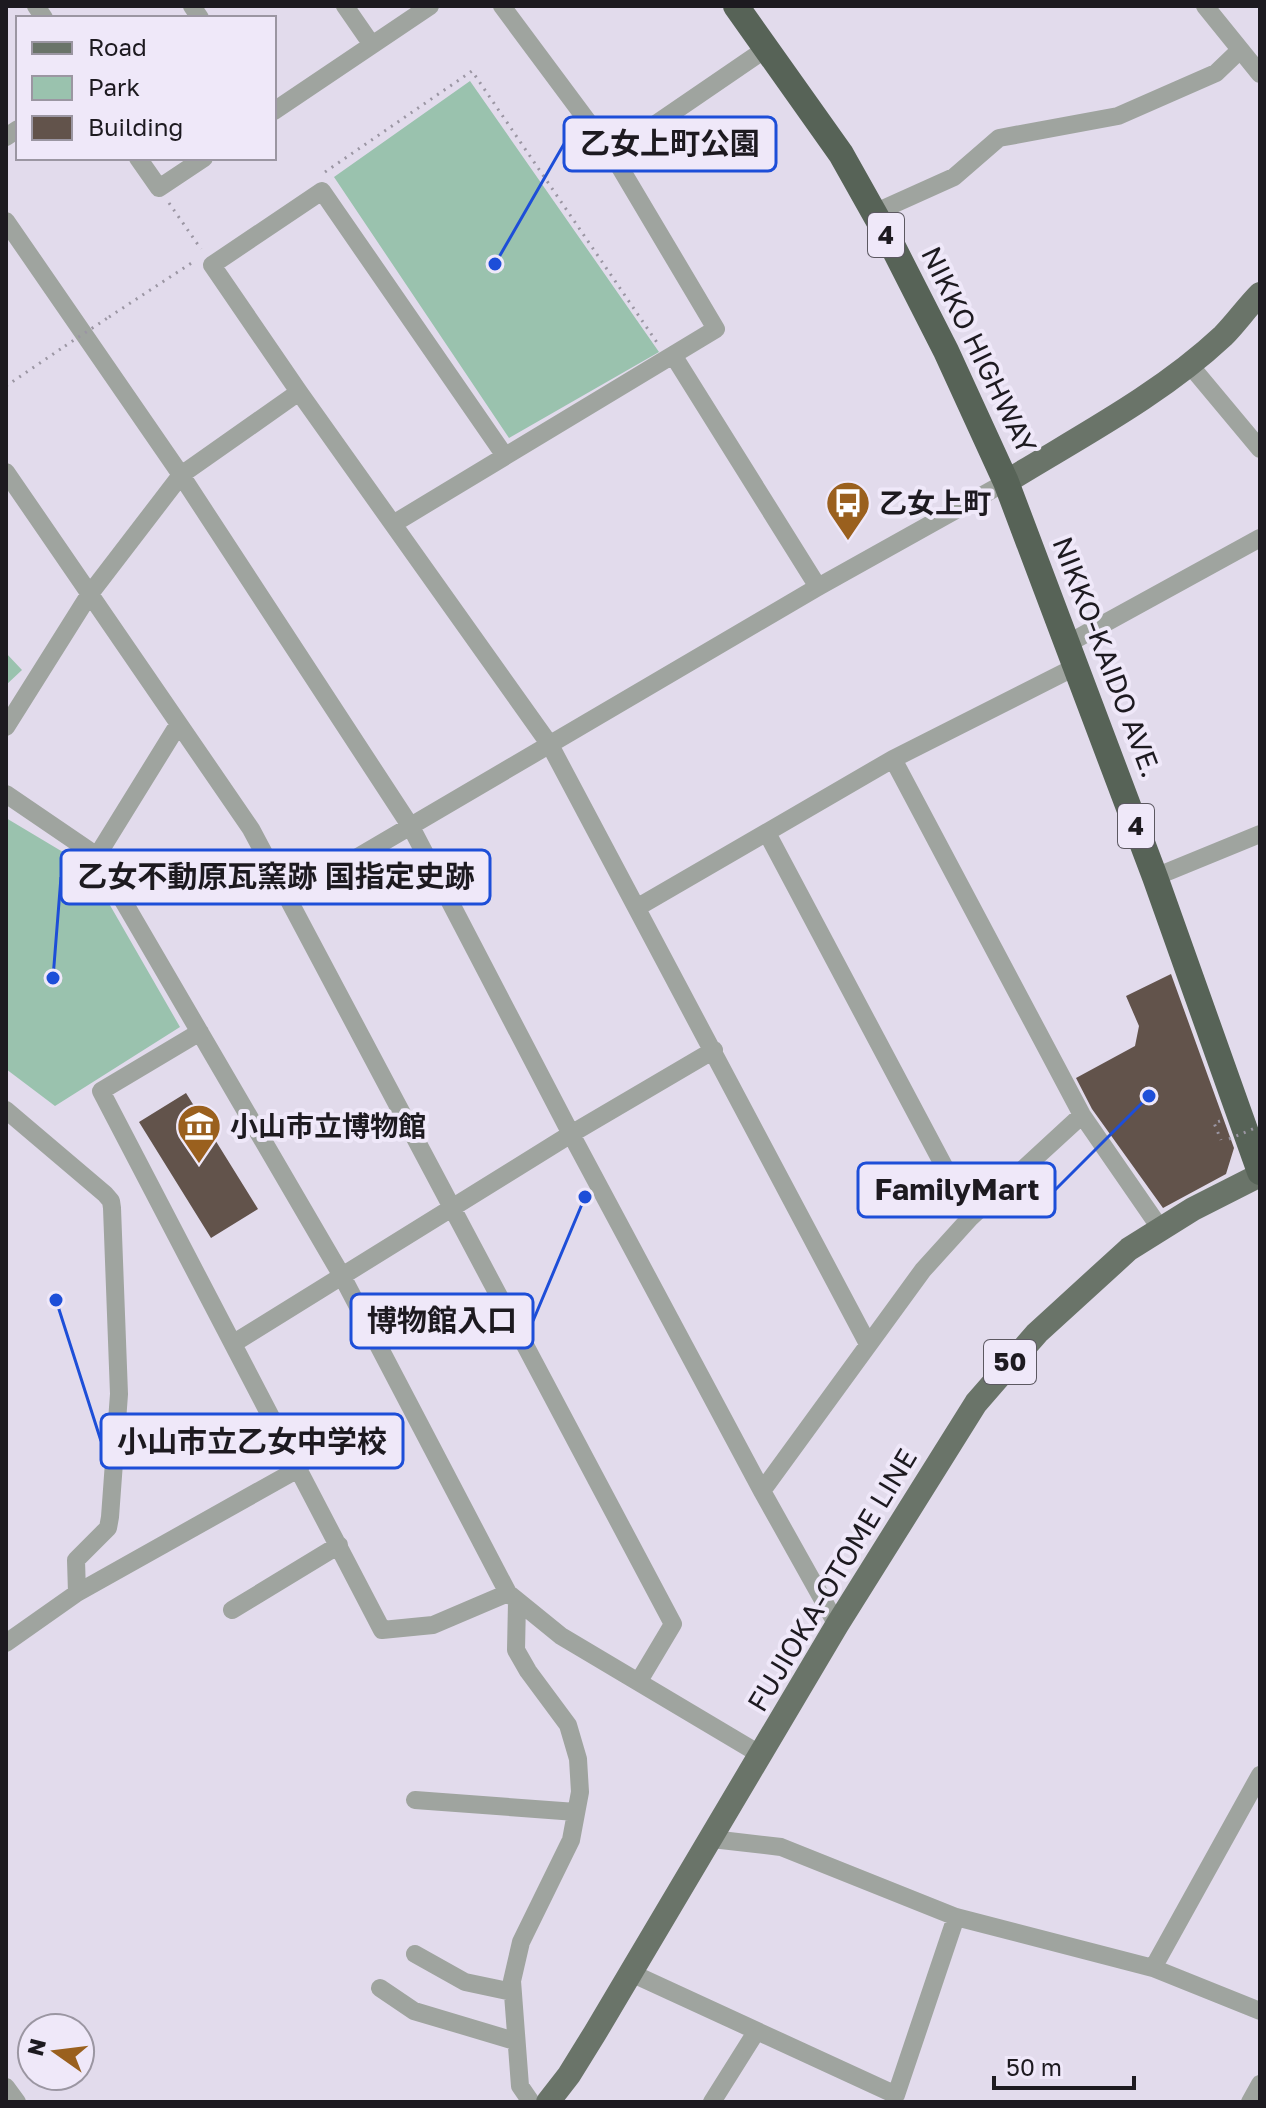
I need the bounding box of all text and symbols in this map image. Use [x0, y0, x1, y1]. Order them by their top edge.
legend [16, 16, 276, 160]
text: Road [88, 32, 147, 61]
text: Park [88, 72, 140, 101]
text: Building [88, 112, 183, 141]
callout: 乙女上町公園 [564, 117, 776, 171]
text: 乙女上町公園 [580, 125, 760, 161]
road number: 4 [868, 213, 904, 257]
street label: NIKKO HIGHWAY [915, 241, 1044, 459]
bus stop icon: 乙女上町 [824, 479, 872, 542]
place label: 乙女上町 [879, 486, 991, 519]
street label: NIKKO-KAIDO AVE. [1046, 532, 1169, 782]
road number: 4 [1118, 804, 1154, 848]
callout: 乙女不動原瓦窯跡 国指定史跡 [61, 850, 490, 904]
text: 乙女不動原瓦窯跡 国指定史跡 [77, 858, 475, 894]
museum icon: 小山市立博物館 [175, 1102, 223, 1165]
place label: 小山市立博物館 [230, 1109, 426, 1142]
callout: FamilyMart [858, 1163, 1055, 1217]
text: FamilyMart [875, 1171, 1039, 1207]
callout: 博物館入口 [351, 1294, 533, 1348]
text: 博物館入口 [367, 1302, 517, 1338]
road number: 50 [984, 1340, 1036, 1384]
callout: 小山市立乙女中学校 [101, 1414, 403, 1468]
text: 小山市立乙女中学校 [117, 1423, 387, 1459]
street label: FUJIOKA-OTOME LINE [740, 1443, 923, 1717]
north arrow [16, 2012, 96, 2092]
text: N [21, 2036, 51, 2058]
scale bar [994, 2040, 1134, 2090]
text: 50 m [1006, 2052, 1062, 2081]

